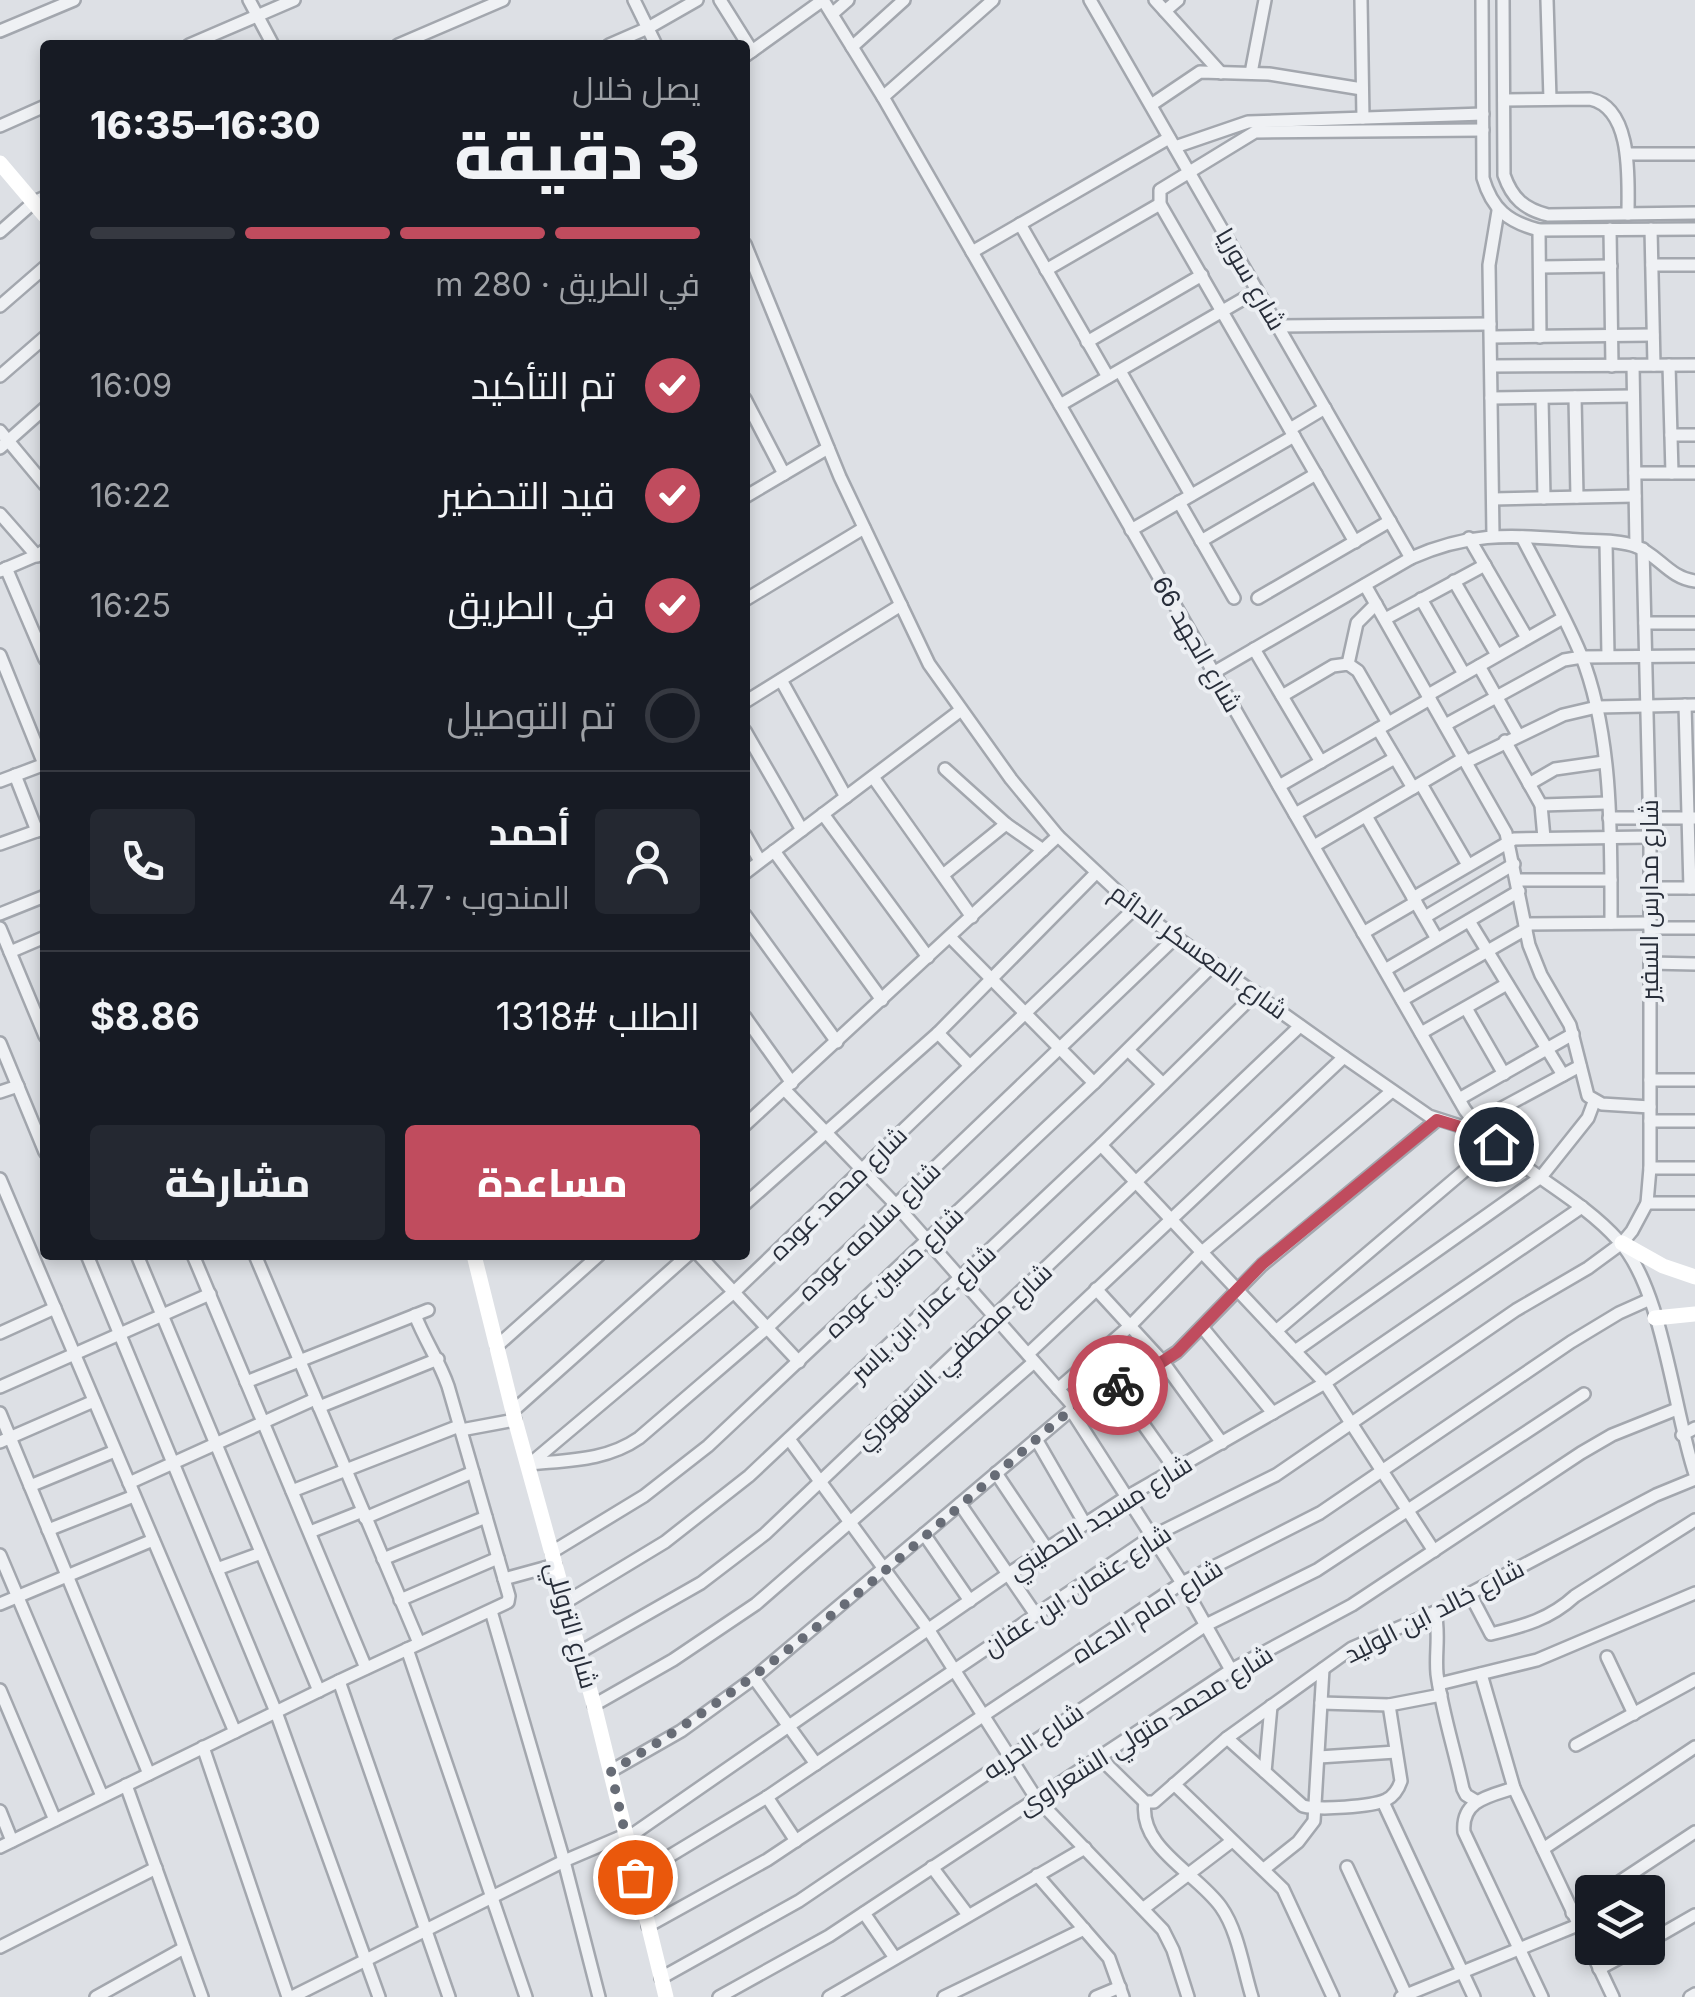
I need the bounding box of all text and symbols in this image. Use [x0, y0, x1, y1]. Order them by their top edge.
text: يصل خلال [572, 69, 700, 108]
text: 16:30–16:35 [90, 102, 321, 148]
text: 3 دقيقة [454, 116, 700, 195]
street label: شارع سوريا [1208, 222, 1292, 337]
text: في الطريق · 280 m [435, 265, 700, 304]
icon: check [645, 358, 700, 413]
text: تم التأكيد [471, 362, 615, 408]
text: 16:09 [90, 366, 172, 405]
icon: check [645, 468, 700, 523]
text: قيد التحضير [440, 472, 615, 518]
text: 16:22 [90, 476, 171, 515]
street label: شارع الجهد 66 [1144, 571, 1248, 718]
icon: check [645, 578, 700, 633]
text: في الطريق [447, 582, 615, 628]
text: 16:25 [90, 586, 171, 625]
text: تم التوصيل [446, 692, 615, 738]
street label: شارع مدارس السفير [1634, 799, 1666, 1003]
text: أحمد [489, 808, 570, 854]
button: phone [90, 809, 195, 914]
button: person [595, 809, 700, 914]
street label: شارع المعسكر الدائم [1103, 877, 1293, 1028]
text: المندوب · 4.7 [388, 878, 570, 917]
text: $8.86 [90, 993, 200, 1039]
text: الطلب #1318 [495, 993, 700, 1039]
pin [1454, 1102, 1539, 1187]
icon: home [1469, 1117, 1524, 1172]
street label: شارع محمد عوده [763, 1120, 914, 1268]
button: مشاركة [90, 1125, 385, 1240]
button: مساعدة [405, 1125, 700, 1240]
street label: شارع سلامه عوده [792, 1155, 948, 1308]
street label: شارع حسين عوده [818, 1200, 971, 1345]
street label: شارع عمار ابن ياسر [843, 1238, 1003, 1391]
street label: شارع مصطفي السنهوري [848, 1257, 1061, 1459]
courier [1068, 1335, 1168, 1435]
icon: bike [1091, 1358, 1146, 1413]
street label: شارع مسجد الحطيني [1003, 1448, 1200, 1590]
street label: شارع عثمان ابن عفان [977, 1518, 1178, 1664]
street label: شارع امام الدعاه [1066, 1553, 1229, 1672]
street label: شارع خالد ابن الوليد [1339, 1553, 1530, 1671]
street label: شارع التروللي [535, 1558, 604, 1693]
street label: شارع محمد متولي الشعراوى [1012, 1639, 1281, 1825]
street label: شارع الحريه [977, 1696, 1090, 1787]
pin [593, 1835, 678, 1920]
icon: bag [608, 1850, 663, 1905]
map controls [1575, 1875, 1665, 1965]
button: layers [1575, 1875, 1665, 1965]

